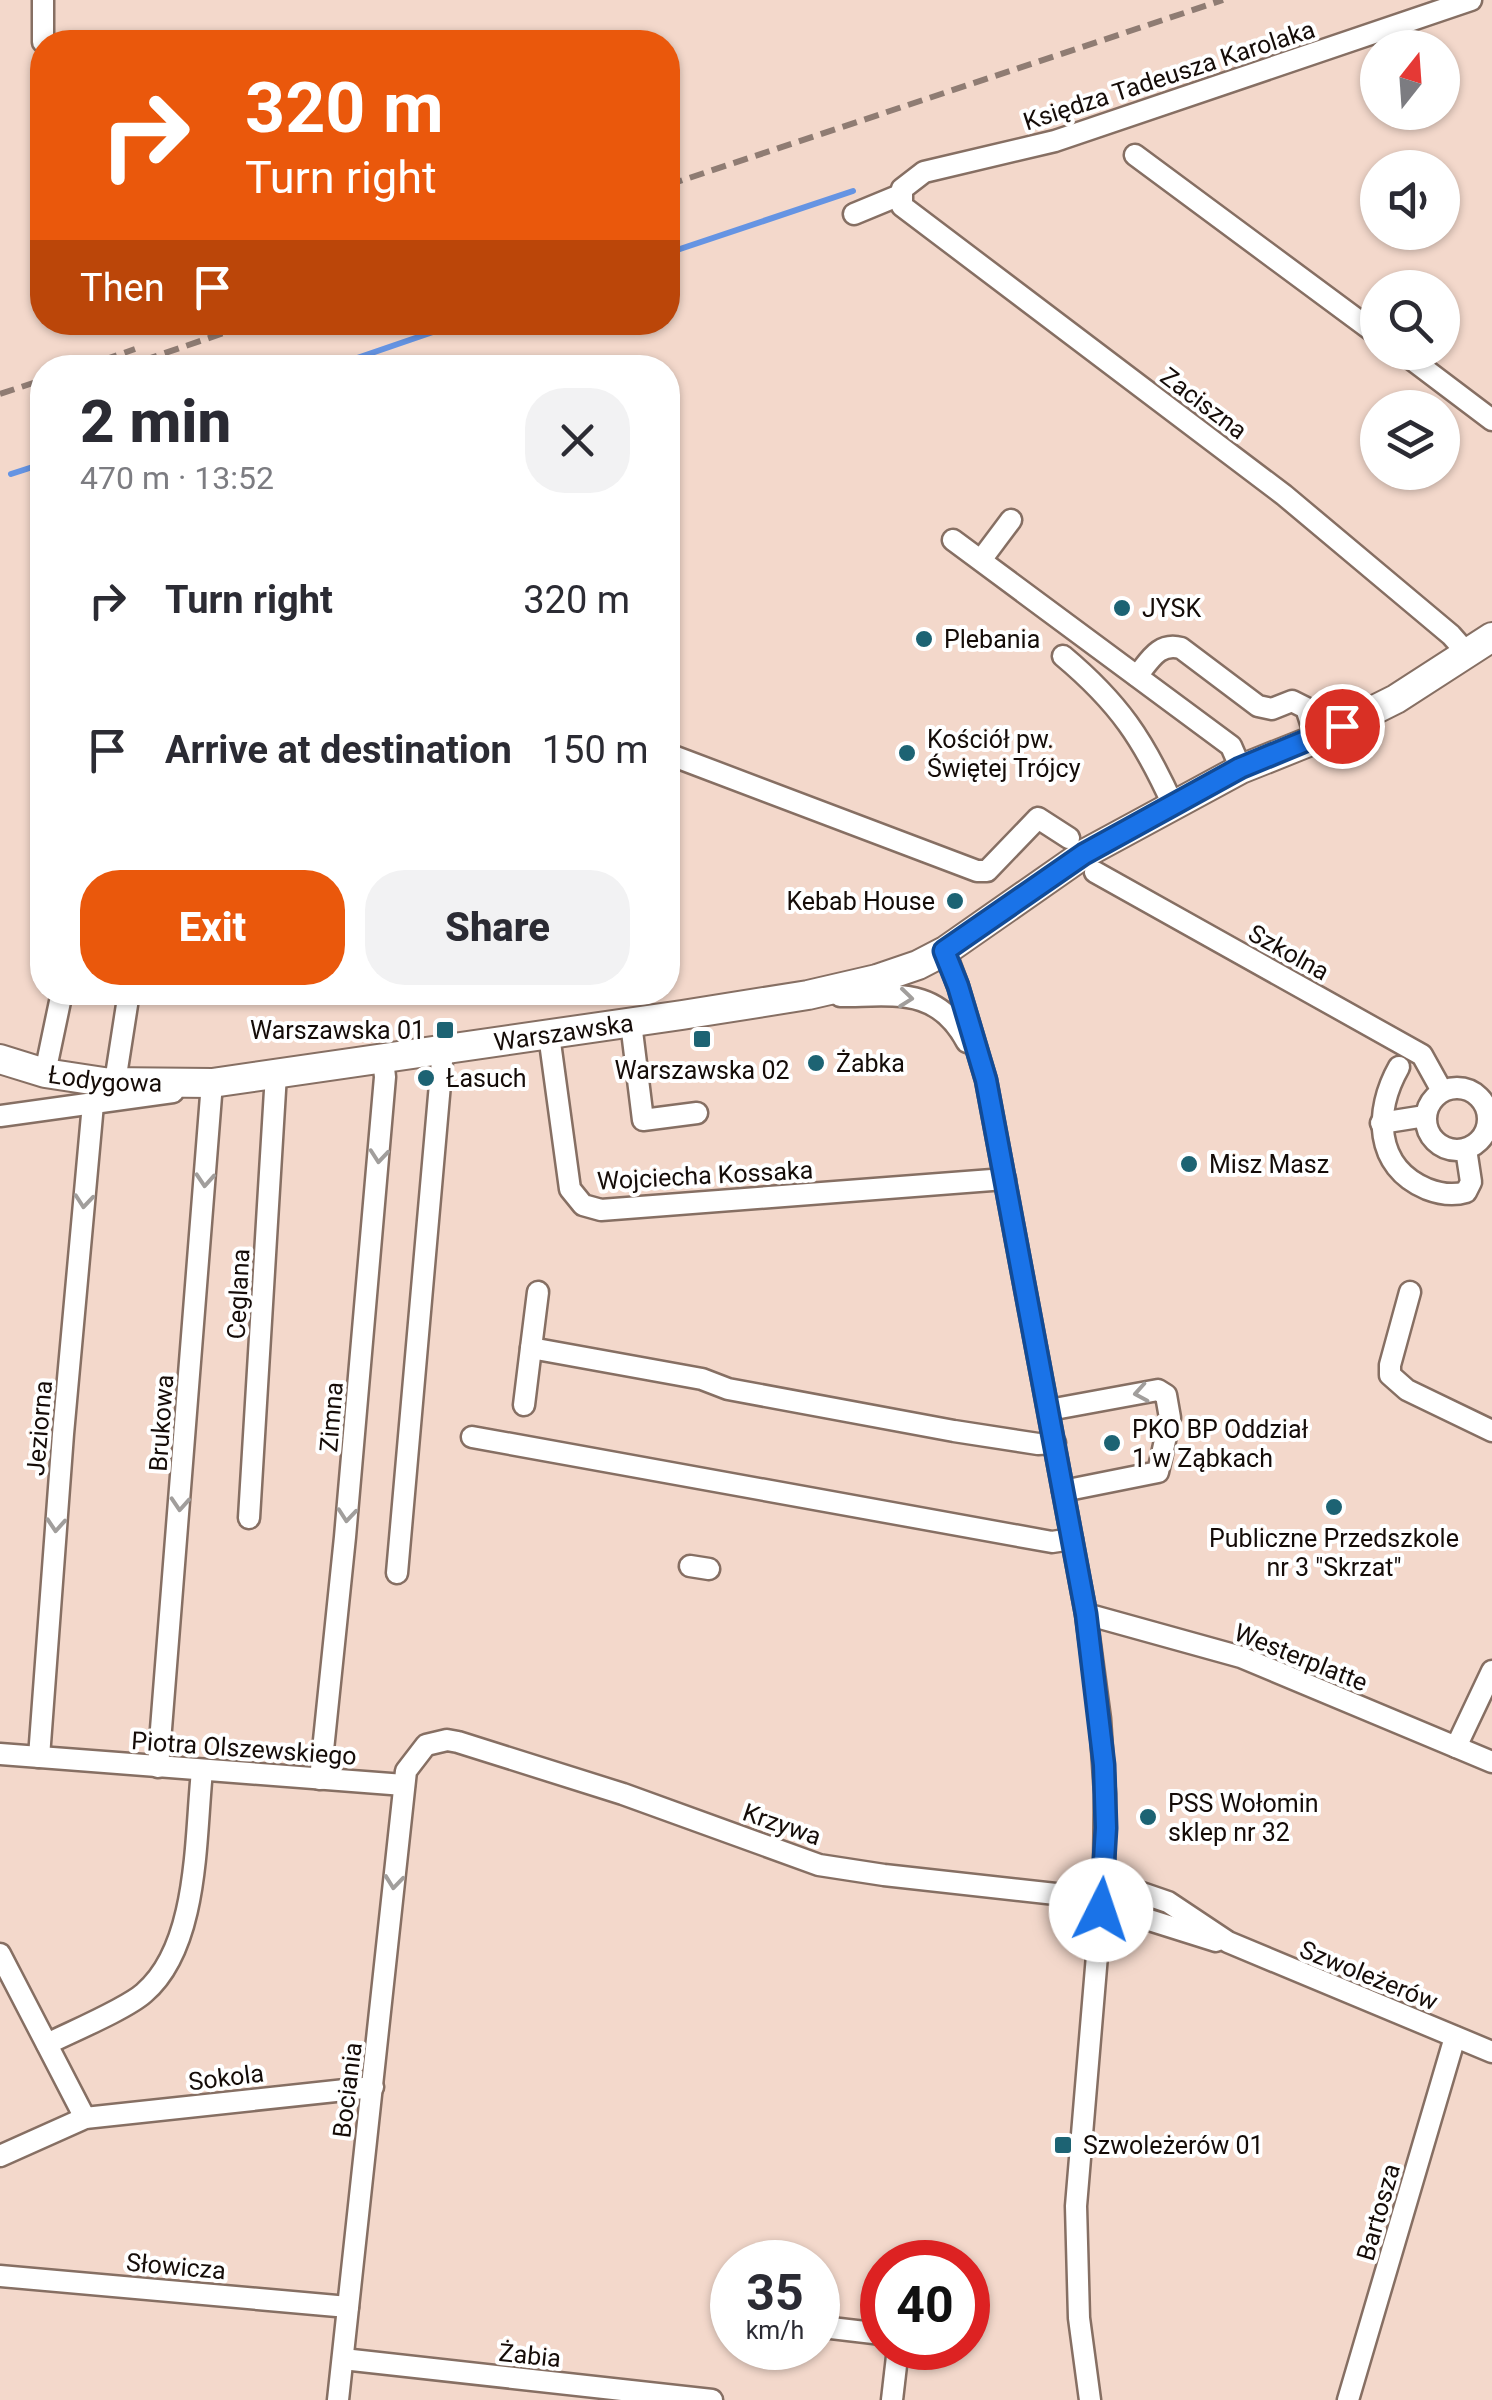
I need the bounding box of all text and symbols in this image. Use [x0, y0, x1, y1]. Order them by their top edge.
street label: Księdza Tadeusza Karolaka [1020, 15, 1319, 136]
north arrow [1360, 30, 1460, 130]
map controls [1360, 30, 1460, 490]
text: 320 m [245, 67, 444, 149]
icon: right [80, 70, 210, 200]
button: sound [1360, 150, 1460, 250]
text: Turn right [245, 151, 437, 204]
icon: arrive [185, 260, 240, 315]
text: Then [80, 266, 165, 310]
button: search [1360, 270, 1460, 370]
street label: Zaciszna [1155, 362, 1253, 445]
text: 2 min [80, 386, 231, 457]
button: close [525, 388, 630, 493]
button: layers [1360, 390, 1460, 490]
text: 470 m · 13:52 [80, 459, 274, 497]
icon: right [80, 573, 135, 628]
text: Turn right [165, 578, 333, 622]
text: 320 m [523, 578, 630, 622]
place label: JYSK [1142, 594, 1201, 623]
marker: JYSK [1111, 597, 1133, 619]
place label: Plebania [944, 625, 1040, 654]
marker: Plebania [913, 628, 935, 650]
pin [1300, 684, 1385, 769]
icon: arrive [1315, 699, 1370, 754]
icon: arrive [80, 723, 135, 778]
place label: Kościół pw. Świętej Trójcy [927, 725, 1081, 783]
text: Arrive at destination [165, 728, 512, 772]
text: 150 m [542, 728, 649, 772]
marker: Kościół pw. Świętej Trójcy [896, 742, 918, 764]
button: Exit [80, 870, 345, 985]
button: Share [365, 870, 630, 985]
place label: Kebab House [786, 887, 935, 916]
marker: Kebab House [944, 890, 966, 912]
street label: Szkolna [1243, 919, 1334, 986]
one-way arrow [898, 986, 914, 1008]
street label: Warszawska [492, 1008, 635, 1057]
place label: Warszawska 01 [250, 1016, 425, 1045]
marker: Warszawska 01 [434, 1019, 456, 1041]
marker: Warszawska 02 [691, 1028, 713, 1050]
place label: Żabka [836, 1049, 905, 1078]
marker: Żabka [805, 1052, 827, 1074]
place label: Warszawska 02 [614, 1056, 790, 1085]
street label: Łodygowa [46, 1060, 162, 1098]
place label: Łasuch [446, 1064, 527, 1093]
marker: Łasuch [415, 1067, 437, 1089]
one-way arrow [368, 1149, 390, 1165]
place label: Misz Masz [1209, 1150, 1329, 1179]
marker: Misz Masz [1178, 1153, 1200, 1175]
street label: Wojciecha Kossaka [596, 1155, 814, 1196]
one-way arrow [195, 1172, 216, 1188]
one-way arrow [74, 1194, 96, 1210]
street label: Ceglana [222, 1248, 255, 1340]
street label: Brukowa [144, 1374, 179, 1473]
street label: Jeziorna [21, 1379, 58, 1477]
street label: Zimna [314, 1381, 349, 1453]
one-way arrow [1133, 1382, 1149, 1403]
place label: PKO BP Oddział 1 w Ząbkach [1132, 1415, 1309, 1473]
marker: PKO BP Oddział 1 w Ząbkach [1101, 1432, 1123, 1454]
one-way arrow [170, 1496, 192, 1512]
marker: Publiczne Przedszkole nr 3 "Skrzat" [1323, 1496, 1345, 1518]
one-way arrow [337, 1507, 358, 1523]
one-way arrow [46, 1517, 67, 1533]
place label: Publiczne Przedszkole nr 3 "Skrzat" [1209, 1524, 1459, 1582]
street label: Westerplatte [1230, 1618, 1372, 1697]
street label: Piotra Olszewskiego [130, 1726, 358, 1771]
place label: PSS Wołomin sklep nr 32 [1168, 1789, 1319, 1847]
street label: Krzywa [739, 1798, 825, 1851]
marker: PSS Wołomin sklep nr 32 [1137, 1806, 1159, 1828]
position arrow [1049, 1858, 1153, 1962]
one-way arrow [384, 1875, 405, 1891]
street label: Szwoleżerów [1296, 1935, 1442, 2016]
street label: Bociania [327, 2041, 368, 2140]
street label: Sokola [187, 2058, 265, 2097]
place label: Szwoleżerów 01 [1083, 2131, 1264, 2160]
marker: Szwoleżerów 01 [1052, 2134, 1074, 2156]
street label: Bartosza [1351, 2160, 1406, 2264]
speed limit sign: 40 [860, 2240, 990, 2370]
street label: Słowicza [125, 2248, 227, 2285]
text: 35 [746, 2264, 804, 2322]
text: km/h [746, 2316, 804, 2345]
street label: Żabia [497, 2338, 562, 2373]

